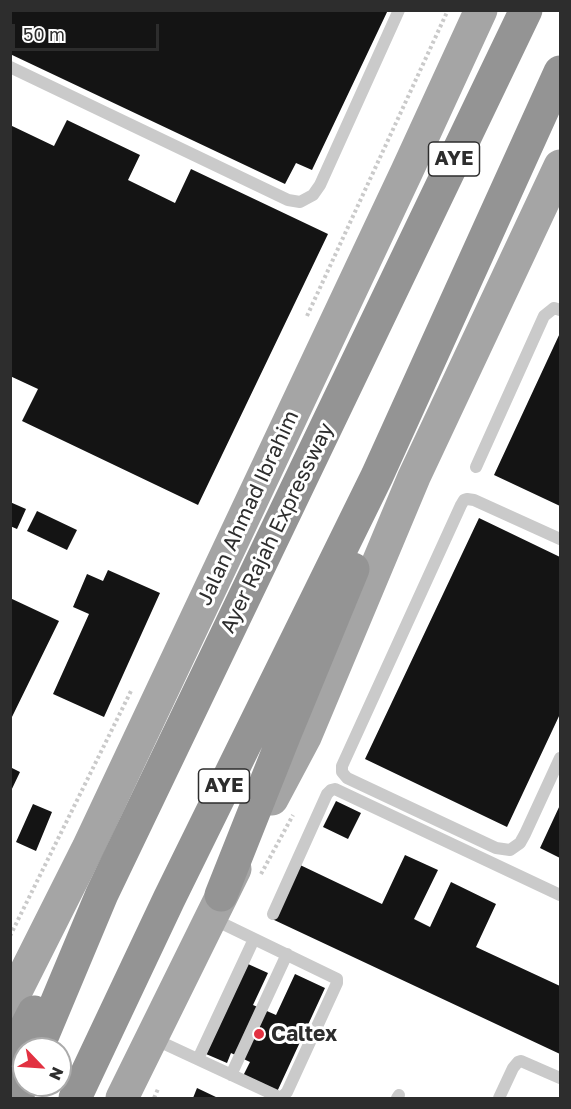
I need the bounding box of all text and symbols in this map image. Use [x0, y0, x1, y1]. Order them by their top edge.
scale bar [15, 12, 162, 50]
text: 50 m [23, 23, 65, 45]
road number: AYE [428, 142, 480, 176]
street label: Jalan Ahmad Ibrahim [192, 406, 304, 610]
street label: Ayer Rajah Expressway [215, 419, 339, 637]
road number: AYE [198, 769, 250, 803]
place label: Caltex [271, 1021, 337, 1047]
marker: Caltex [252, 1027, 266, 1041]
north arrow [12, 1037, 72, 1097]
text: N [45, 1064, 68, 1083]

